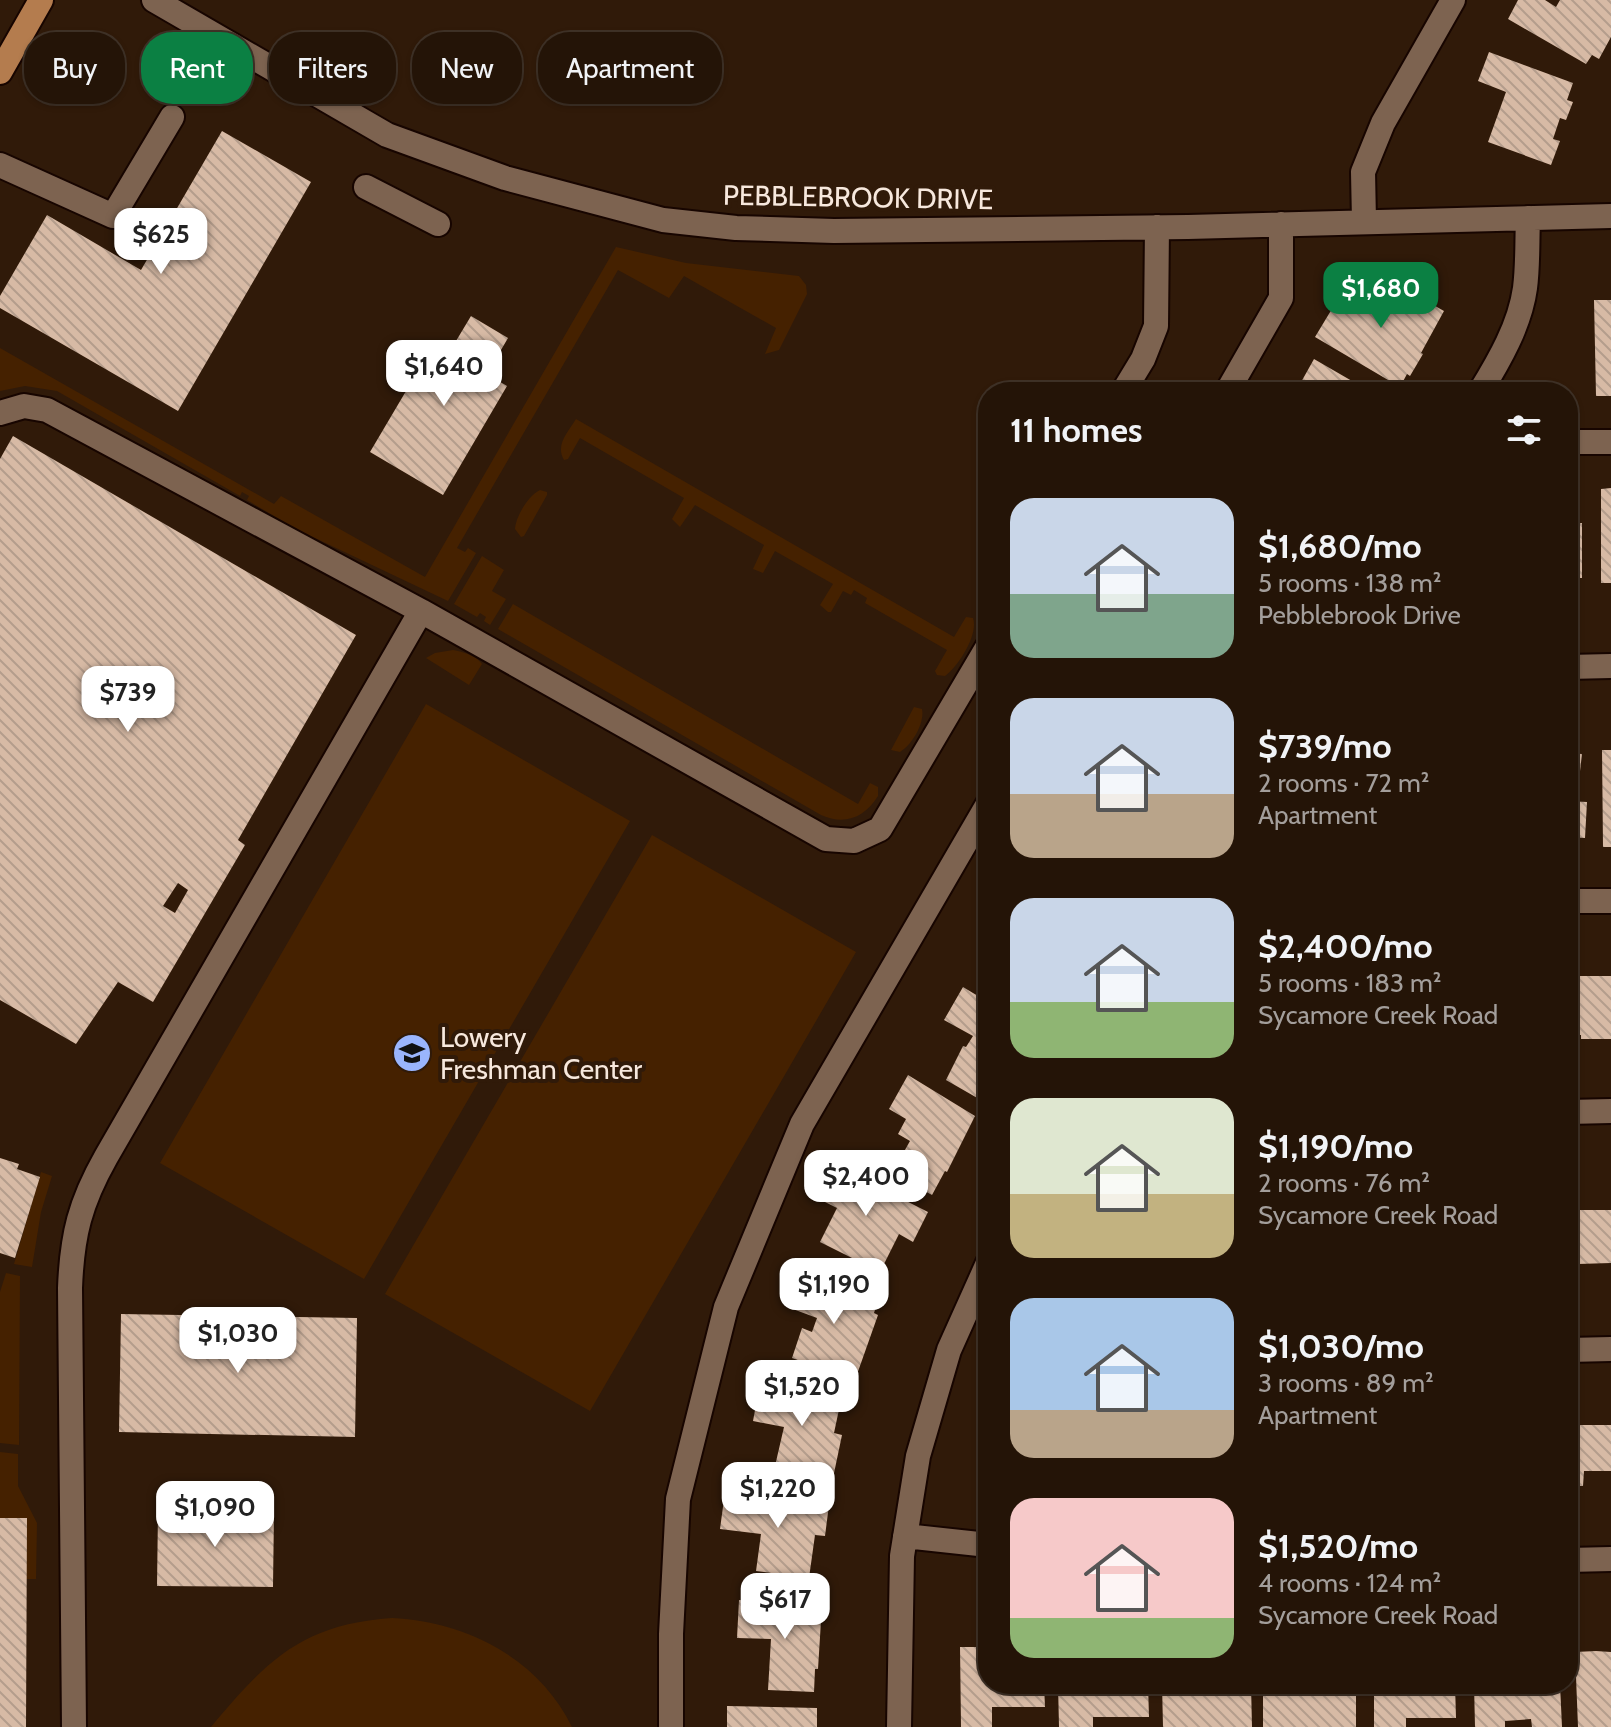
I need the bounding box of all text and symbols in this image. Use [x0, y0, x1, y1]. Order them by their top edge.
chip: Buy [24, 32, 125, 104]
chip: Rent [141, 32, 253, 104]
chip: Filters [269, 32, 396, 104]
chip: New [412, 32, 522, 104]
chip: Apartment [538, 32, 722, 104]
street label: PEBBLEBROOK DRIVE [723, 178, 993, 216]
pin: $625 [114, 208, 208, 276]
text: $625 [132, 218, 190, 250]
pin: $1,680 [1316, 262, 1446, 330]
text: $1,680 [1341, 272, 1421, 304]
pin: $1,640 [379, 340, 509, 408]
text: $1,640 [404, 350, 484, 382]
icon: filters [1502, 408, 1546, 452]
text: 11 homes [1010, 409, 1142, 451]
text: $1,680/mo [1258, 525, 1422, 567]
icon: home [1074, 530, 1170, 626]
text: 5 rooms · 138 m² [1258, 567, 1441, 599]
text: Pebblebrook Drive [1258, 599, 1461, 631]
pin: $739 [81, 666, 175, 734]
text: $739 [100, 676, 156, 708]
text: $739/mo [1258, 725, 1392, 767]
icon: home [1074, 730, 1170, 826]
text: 2 rooms · 72 m² [1258, 767, 1429, 799]
text: Apartment [1258, 799, 1377, 831]
text: $2,400/mo [1258, 925, 1433, 967]
icon: home [1074, 930, 1170, 1026]
text: 5 rooms · 183 m² [1258, 967, 1441, 999]
text: Sycamore Creek Road [1258, 999, 1498, 1031]
place label: Lowery Freshman Center [440, 1020, 642, 1086]
school or university icon: Lowery Freshman Center [391, 1032, 433, 1074]
text: $1,190/mo [1258, 1125, 1413, 1167]
icon: home [1074, 1130, 1170, 1226]
pin: $2,400 [801, 1150, 931, 1218]
text: $2,400 [822, 1160, 910, 1192]
text: 2 rooms · 76 m² [1258, 1167, 1430, 1199]
text: Sycamore Creek Road [1258, 1199, 1498, 1231]
pin: $1,190 [769, 1258, 899, 1326]
text: $1,190 [798, 1268, 870, 1300]
pin: $1,030 [173, 1307, 303, 1375]
text: $1,030 [197, 1317, 279, 1349]
text: $1,030/mo [1258, 1325, 1424, 1367]
icon: home [1074, 1330, 1170, 1426]
pin: $1,520 [737, 1360, 867, 1428]
text: 3 rooms · 89 m² [1258, 1367, 1434, 1399]
text: $1,520 [764, 1370, 840, 1402]
text: Apartment [1258, 1399, 1377, 1431]
pin: $1,220 [713, 1462, 843, 1530]
text: $1,220 [740, 1472, 816, 1504]
pin: $1,090 [150, 1481, 280, 1549]
text: $1,090 [174, 1491, 256, 1523]
text: $1,520/mo [1258, 1525, 1418, 1567]
icon: home [1074, 1530, 1170, 1626]
text: 4 rooms · 124 m² [1258, 1567, 1441, 1599]
pin: $617 [738, 1573, 832, 1641]
text: $617 [759, 1583, 811, 1615]
text: Sycamore Creek Road [1258, 1599, 1498, 1631]

